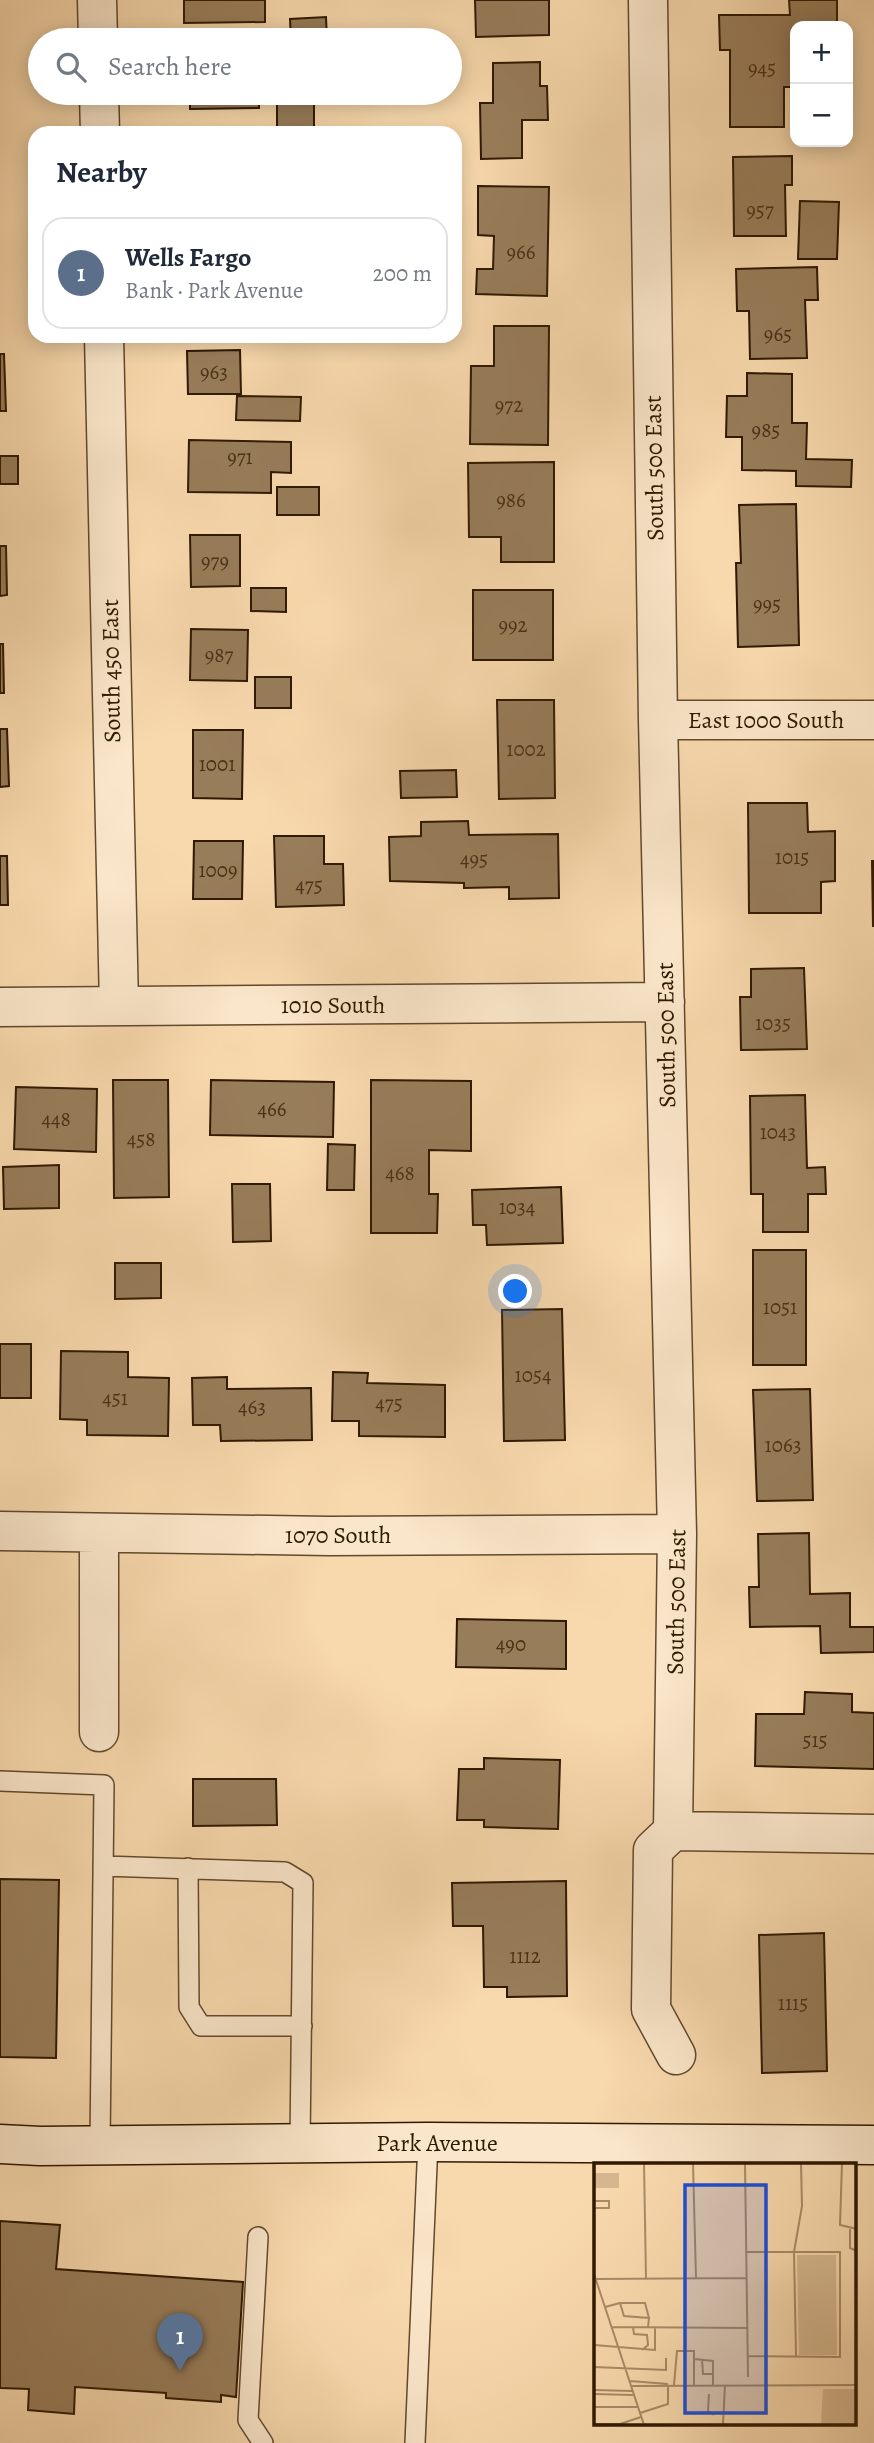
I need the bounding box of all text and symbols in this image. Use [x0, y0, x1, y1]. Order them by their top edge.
map controls [790, 21, 853, 147]
button: + [790, 21, 853, 84]
search box [28, 28, 462, 105]
icon: search [52, 48, 90, 86]
text: Search here [108, 49, 232, 84]
house number: 945 [748, 54, 776, 82]
button: − [790, 84, 853, 147]
text: Nearby [56, 152, 147, 192]
house number: 957 [746, 196, 774, 224]
house number: 966 [507, 238, 536, 266]
text: Wells Fargo [125, 240, 251, 275]
text: 1 [77, 258, 85, 289]
text: 200 m [373, 258, 432, 289]
text: Bank · Park Avenue [125, 275, 303, 306]
house number: 965 [764, 320, 792, 348]
house number: 963 [200, 358, 228, 386]
house number: 972 [495, 391, 523, 419]
street label: South 500 East [637, 395, 671, 541]
house number: 985 [752, 416, 780, 444]
house number: 971 [227, 443, 253, 471]
house number: 986 [496, 486, 526, 514]
house number: 979 [201, 547, 229, 575]
house number: 995 [753, 590, 781, 618]
street label: South 450 East [94, 599, 128, 743]
house number: 992 [498, 611, 528, 639]
house number: 987 [205, 641, 233, 669]
street label: East 1000 South [688, 704, 844, 736]
house number: 1002 [506, 735, 546, 763]
house number: 1001 [199, 750, 235, 778]
house number: 1015 [775, 843, 809, 871]
house number: 495 [460, 845, 488, 873]
house number: 1009 [198, 856, 238, 884]
house number: 475 [295, 871, 323, 899]
street label: South 500 East [649, 962, 683, 1108]
street label: 1010 South [281, 989, 386, 1021]
house number: 1035 [755, 1009, 791, 1037]
house number: 466 [258, 1095, 287, 1123]
house number: 448 [41, 1105, 71, 1133]
house number: 1043 [760, 1118, 796, 1146]
house number: 458 [127, 1125, 155, 1153]
house number: 468 [385, 1159, 415, 1187]
house number: 1034 [499, 1193, 535, 1221]
your location [498, 1274, 532, 1308]
house number: 1051 [763, 1293, 797, 1321]
house number: 1054 [515, 1361, 551, 1389]
house number: 451 [102, 1384, 128, 1412]
house number: 475 [375, 1389, 403, 1417]
house number: 463 [238, 1393, 266, 1421]
house number: 1063 [765, 1431, 801, 1459]
street label: 1070 South [285, 1519, 391, 1551]
street label: South 500 East [659, 1529, 693, 1675]
house number: 490 [496, 1630, 526, 1658]
house number: 515 [802, 1726, 828, 1754]
house number: 1112 [509, 1942, 541, 1970]
house number: 1115 [778, 1989, 808, 2017]
street label: Park Avenue [376, 2127, 498, 2159]
inset map [594, 2163, 856, 2426]
pin: 1 [157, 2313, 203, 2371]

